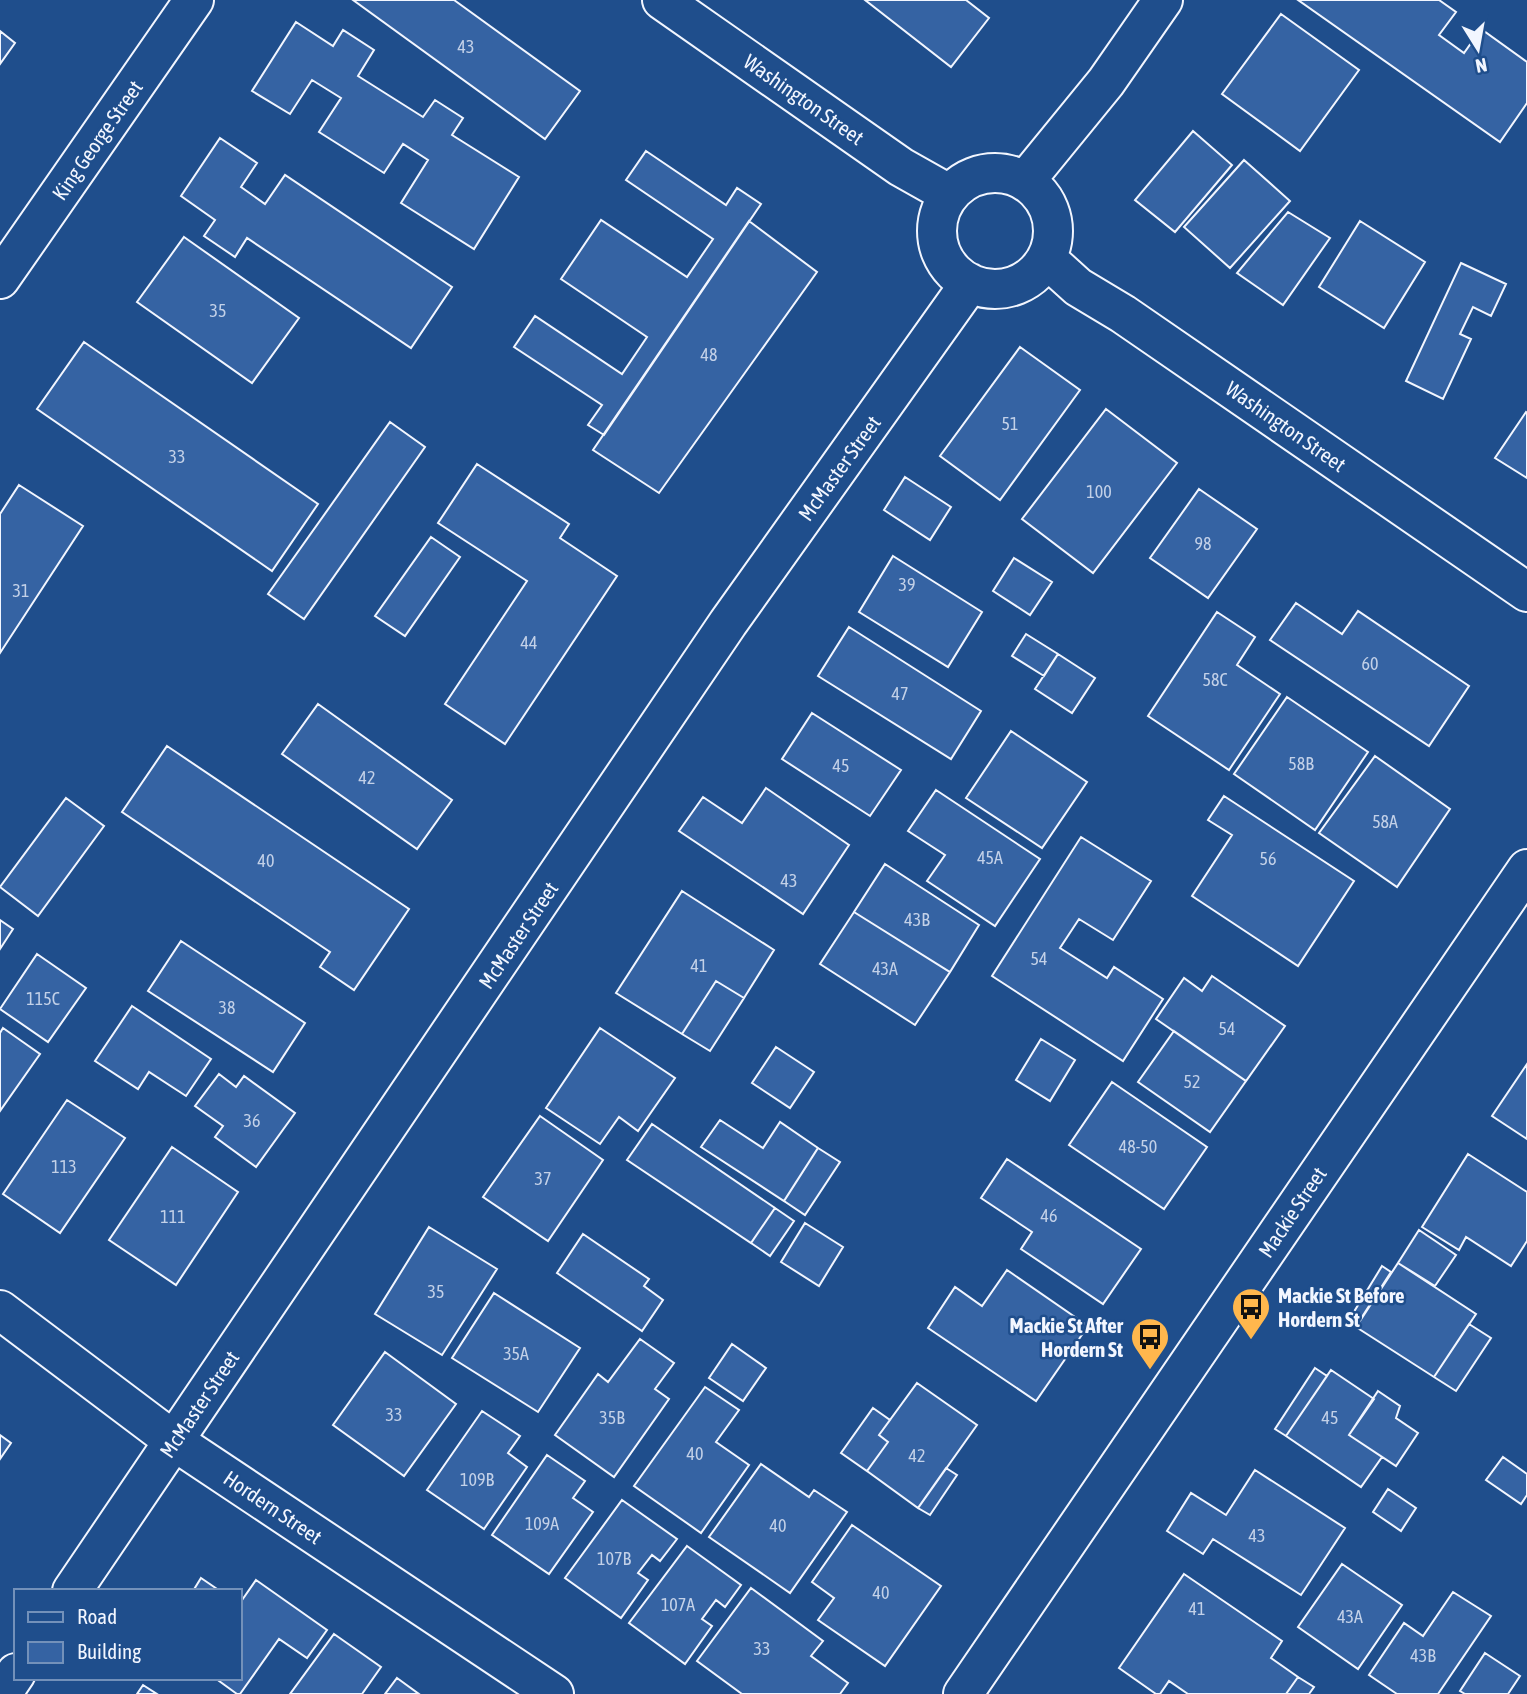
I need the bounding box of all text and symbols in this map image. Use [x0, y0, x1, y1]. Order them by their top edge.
north arrow [1443, 14, 1513, 84]
house number: 43 [458, 36, 474, 57]
street label: Washington Street [739, 49, 869, 149]
text: N [1474, 54, 1489, 78]
street label: King George Street [47, 76, 147, 204]
house number: 35 [210, 300, 226, 321]
house number: 48 [701, 344, 717, 365]
street label: Washington Street [1221, 376, 1351, 476]
street label: McMaster Street [793, 411, 885, 525]
house number: 51 [1002, 413, 1018, 434]
house number: 33 [169, 446, 185, 467]
house number: 100 [1086, 481, 1112, 502]
house number: 98 [1195, 533, 1211, 554]
house number: 39 [899, 574, 915, 595]
house number: 31 [13, 580, 29, 601]
house number: 44 [521, 632, 537, 653]
house number: 60 [1362, 653, 1378, 674]
house number: 58C [1202, 669, 1228, 690]
house number: 47 [892, 683, 908, 704]
house number: 58B [1288, 753, 1314, 774]
house number: 45 [833, 755, 849, 776]
house number: 42 [359, 767, 375, 788]
house number: 58A [1372, 811, 1398, 832]
house number: 45A [977, 847, 1003, 868]
house number: 56 [1260, 848, 1276, 869]
house number: 40 [258, 850, 274, 871]
house number: 43 [781, 870, 797, 891]
street label: McMaster Street [473, 877, 563, 993]
house number: 43B [904, 909, 930, 930]
house number: 54 [1031, 948, 1047, 969]
house number: 41 [691, 955, 707, 976]
house number: 43A [872, 958, 898, 979]
house number: 115C [26, 988, 60, 1009]
house number: 38 [219, 997, 235, 1018]
house number: 54 [1219, 1018, 1235, 1039]
house number: 52 [1184, 1071, 1200, 1092]
house number: 36 [244, 1110, 260, 1131]
house number: 48-50 [1119, 1136, 1157, 1157]
house number: 113 [51, 1156, 77, 1177]
street label: Mackie Street [1253, 1162, 1331, 1262]
house number: 37 [535, 1168, 551, 1189]
house number: 46 [1041, 1205, 1057, 1226]
house number: 111 [160, 1206, 186, 1227]
house number: 35 [428, 1281, 444, 1302]
place label: Mackie St Before Hordern St [1278, 1283, 1405, 1331]
bus stop icon: Mackie St Before Hordern St [1230, 1286, 1272, 1341]
place label: Mackie St After Hordern St [1010, 1313, 1124, 1361]
bus stop icon: Mackie St After Hordern St [1129, 1316, 1171, 1371]
house number: 35A [503, 1343, 529, 1364]
street label: McMaster Street [154, 1346, 244, 1462]
house number: 33 [386, 1404, 402, 1425]
house number: 35B [599, 1407, 625, 1428]
house number: 45 [1322, 1407, 1338, 1428]
house number: 40 [687, 1443, 703, 1464]
house number: 42 [909, 1445, 925, 1466]
street label: Hordern Street [219, 1465, 327, 1549]
house number: 109B [460, 1469, 494, 1490]
house number: 109A [525, 1513, 559, 1534]
house number: 40 [770, 1515, 786, 1536]
house number: 43 [1249, 1525, 1265, 1546]
house number: 107B [597, 1548, 631, 1569]
house number: 40 [873, 1582, 889, 1603]
legend [14, 1589, 242, 1680]
house number: 107A [661, 1594, 695, 1615]
house number: 41 [1189, 1598, 1205, 1619]
text: Road [77, 1604, 117, 1628]
house number: 43A [1337, 1606, 1363, 1627]
house number: 33 [754, 1638, 770, 1659]
text: Building [77, 1639, 141, 1663]
house number: 43B [1410, 1645, 1436, 1666]

